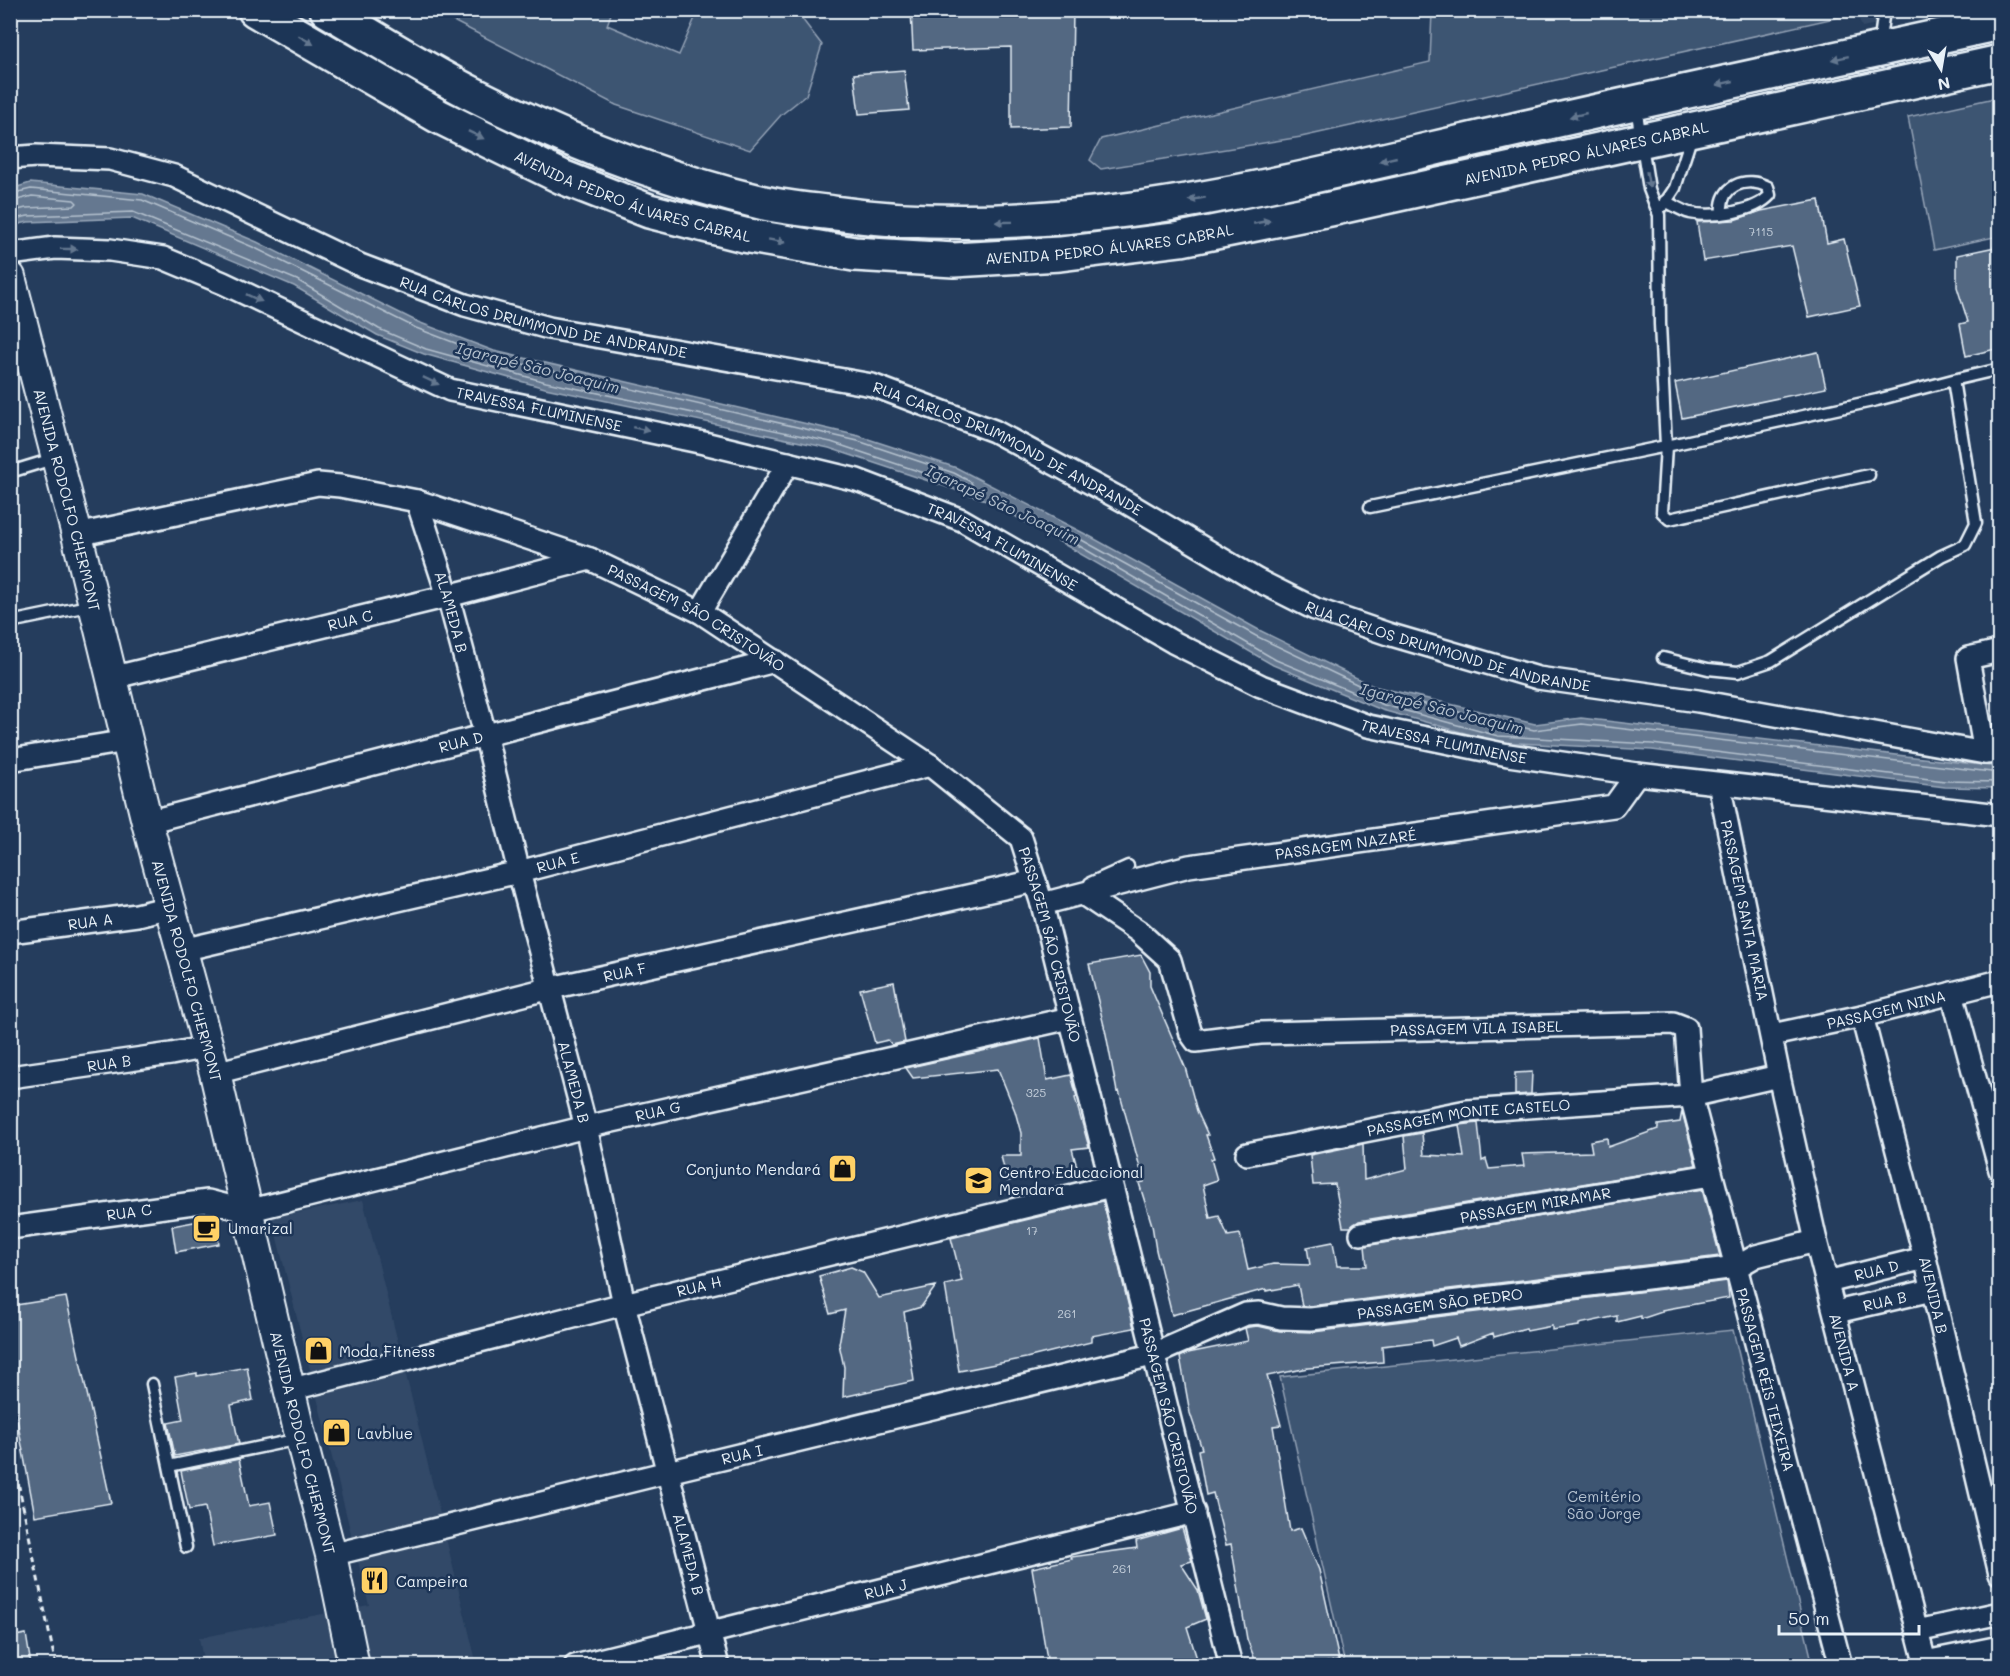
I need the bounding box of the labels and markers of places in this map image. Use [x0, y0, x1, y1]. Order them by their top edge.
shop icon: Conjunto Mendará [826, 1153, 858, 1185]
place label: Conjunto Mendará [686, 1159, 821, 1179]
place label: Centro Educacional Mendara [999, 1162, 1143, 1199]
school or university icon: Centro Educacional Mendara [962, 1165, 994, 1197]
cafe icon: Umarizal [191, 1212, 223, 1244]
place label: Umarizal [228, 1218, 293, 1238]
shop icon: Moda Fitness [302, 1335, 334, 1367]
place label: Moda Fitness [339, 1341, 435, 1361]
shop icon: Lavblue [320, 1417, 352, 1449]
place label: Lavblue [357, 1423, 413, 1443]
restaurant icon: Campeira [359, 1565, 391, 1597]
place label: Campeira [396, 1571, 468, 1591]

